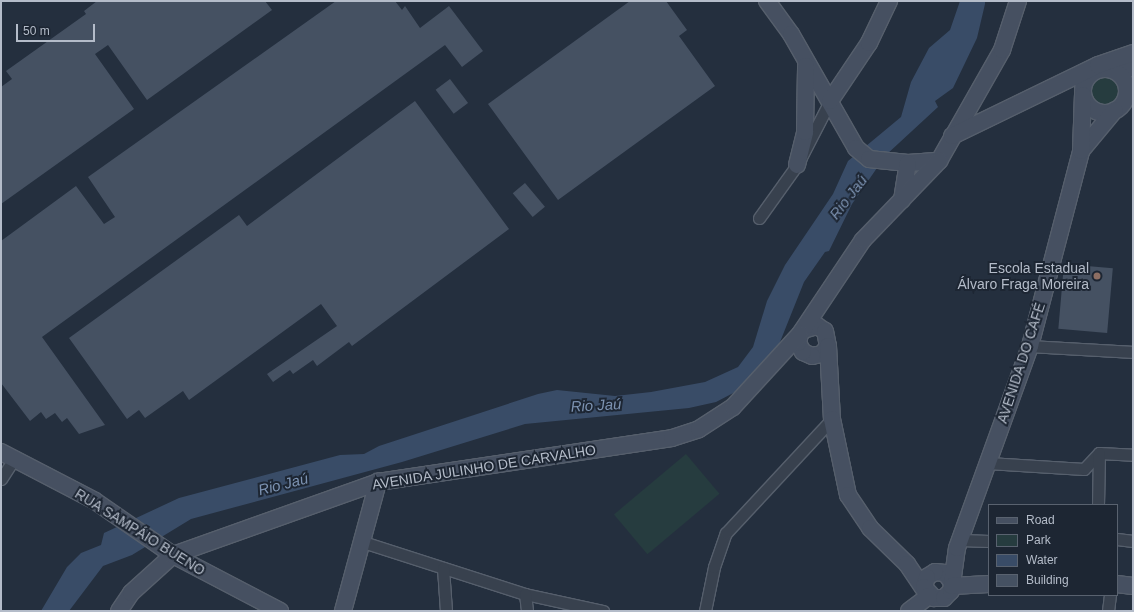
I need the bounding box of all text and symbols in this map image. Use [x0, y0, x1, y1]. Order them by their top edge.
scale bar [18, 16, 97, 42]
text: 50 m [23, 24, 50, 38]
water label: Rio Jaú [825, 171, 871, 223]
place label: Escola Estadual Álvaro Fraga Moreira [958, 260, 1089, 292]
marker: Escola Estadual Álvaro Fraga Moreira [1092, 271, 1102, 281]
street label: AVENIDA DO CAFÉ [993, 300, 1049, 426]
water label: Rio Jaú [570, 395, 622, 415]
street label: AVENIDA JULINHO DE CARVALHO [371, 441, 597, 493]
water label: Rio Jaú [256, 469, 310, 499]
street label: RUA SAMPÁIO BUENO [72, 485, 208, 579]
legend [988, 504, 1118, 596]
text: Road [1026, 513, 1055, 527]
text: Park [1026, 533, 1051, 547]
text: Water [1026, 553, 1058, 567]
text: Building [1026, 573, 1069, 587]

